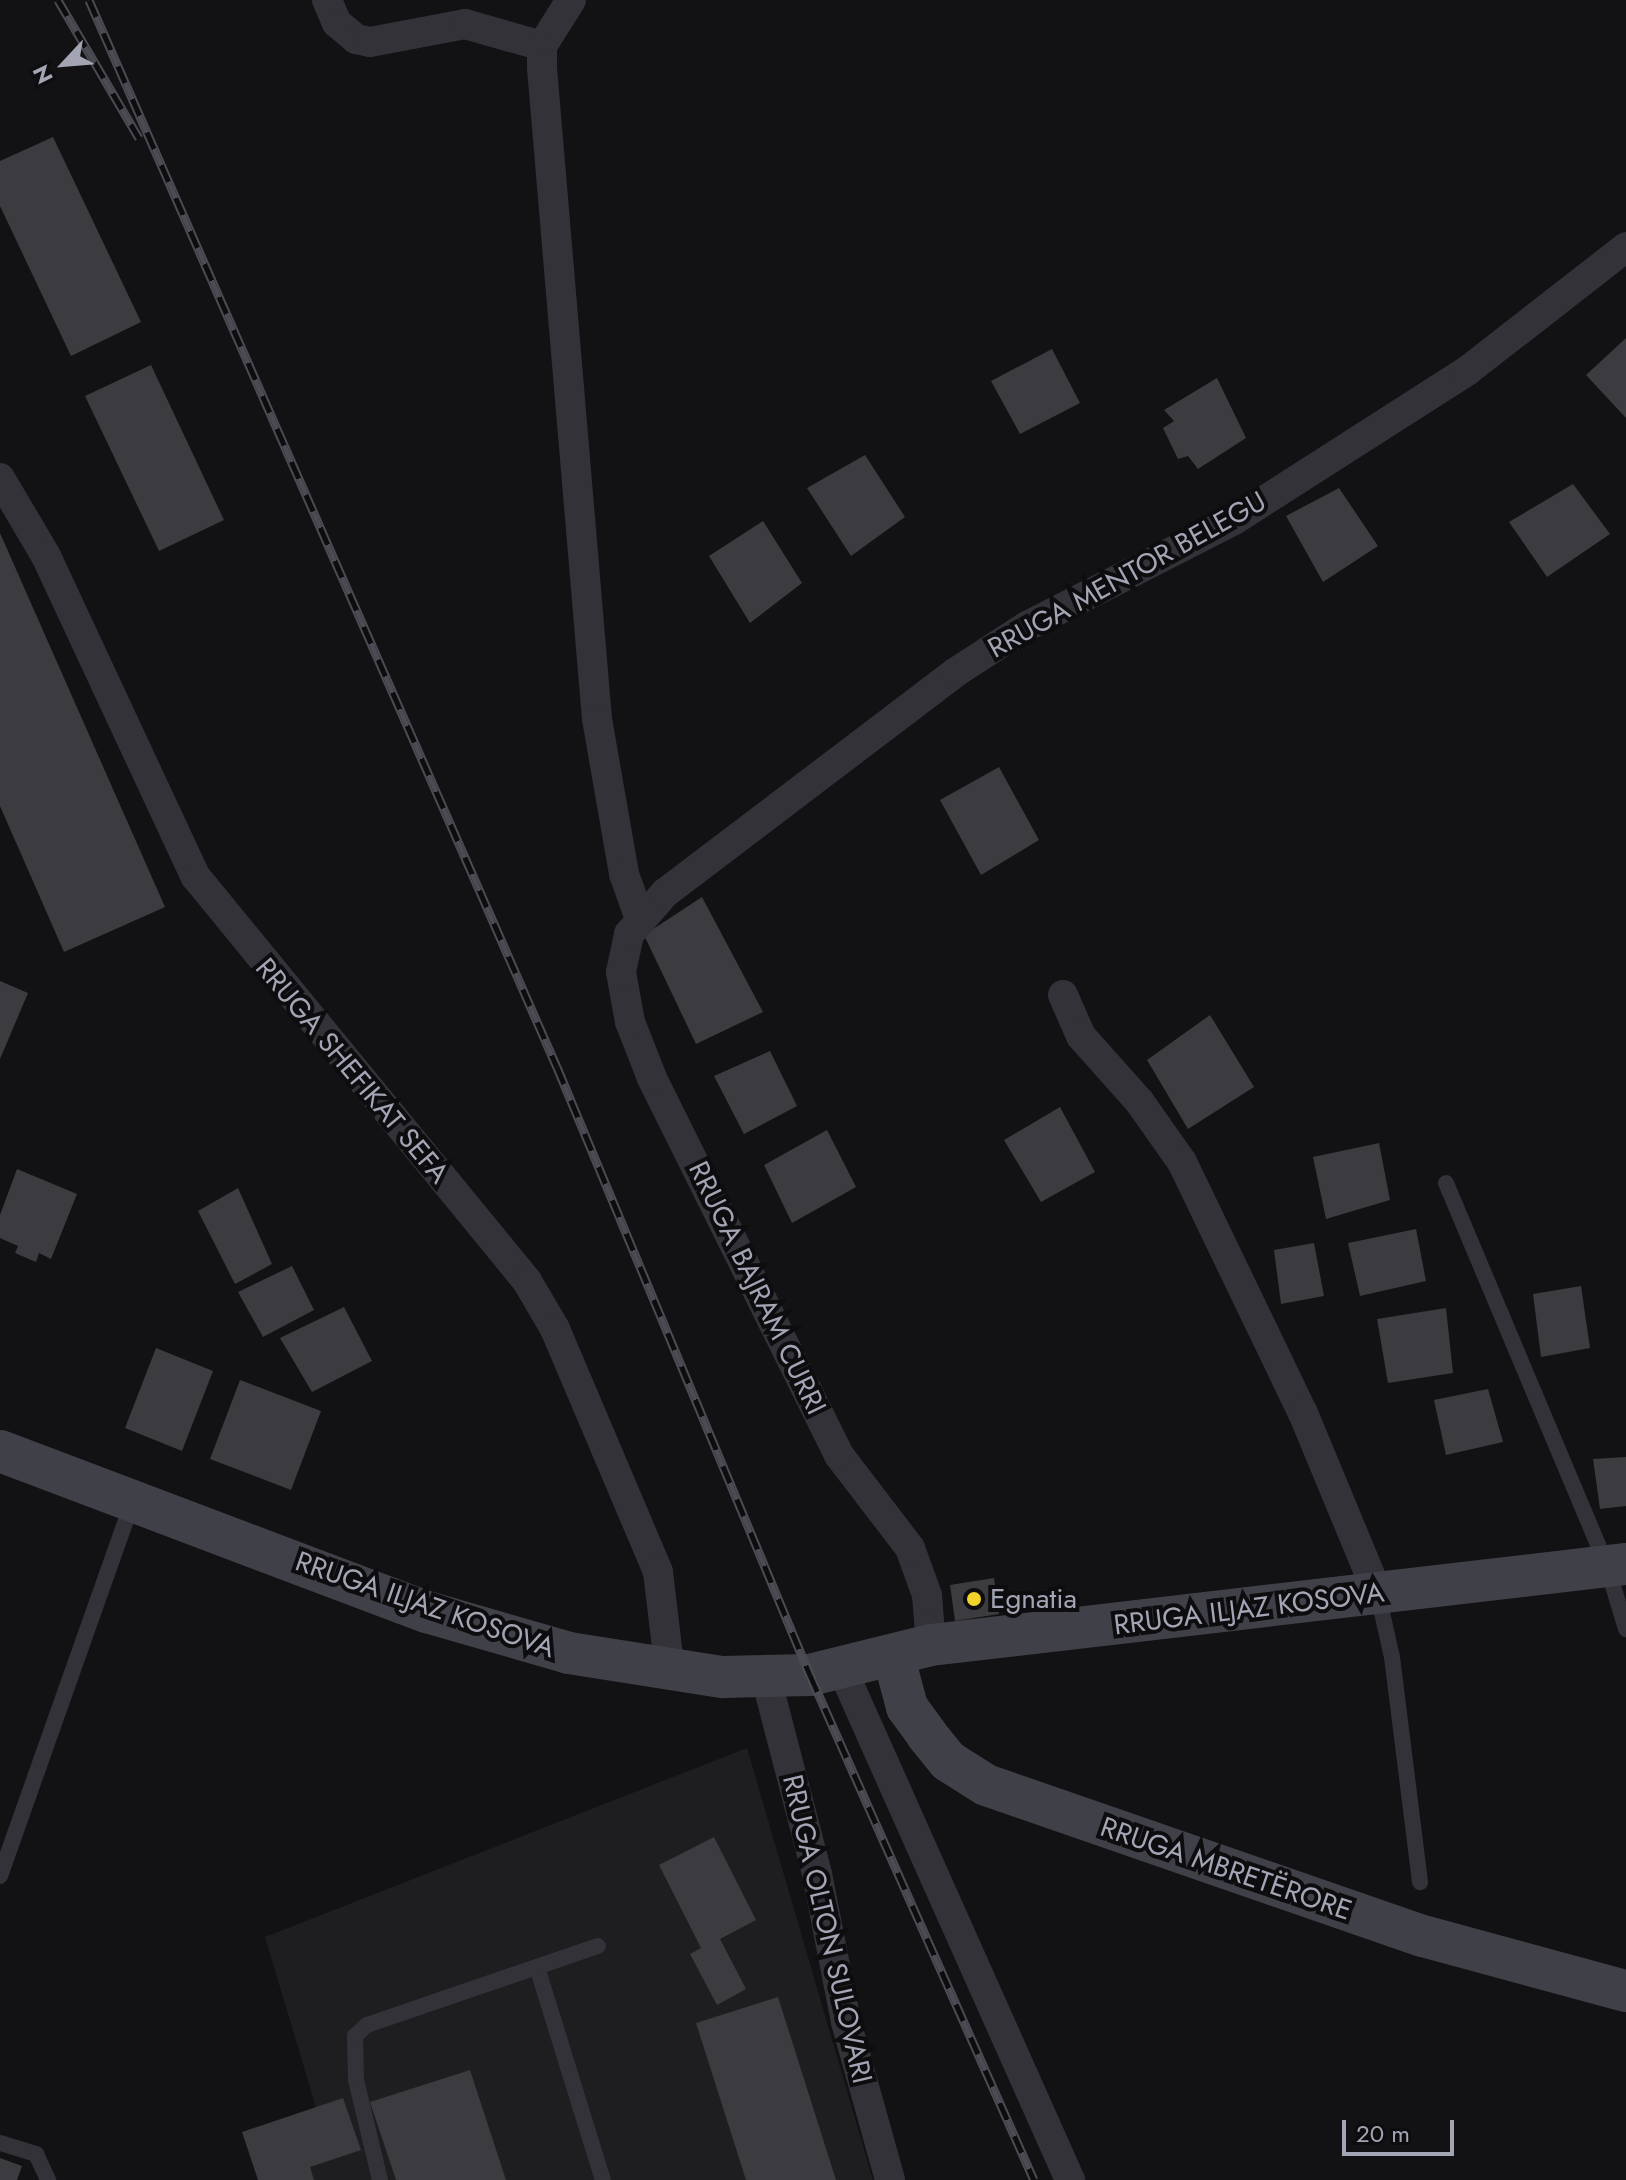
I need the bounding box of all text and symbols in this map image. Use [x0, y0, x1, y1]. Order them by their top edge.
north arrow [24, 24, 104, 104]
text: N [24, 60, 61, 89]
street label: RRUGA MENTOR BELEGU [982, 485, 1272, 665]
street label: RRUGA SHEFIKAT SEFA [248, 952, 456, 1190]
street label: RRUGA BAJRAM CURRI [681, 1156, 833, 1420]
street label: RRUGA ILJAZ KOSOVA [291, 1545, 559, 1665]
street label: RRUGA ILJAZ KOSOVA [1112, 1576, 1386, 1642]
place label: Egnatia [990, 1582, 1077, 1616]
marker: Egnatia [965, 1590, 983, 1608]
street label: RRUGA OLTON SULOVARI [775, 1771, 879, 2087]
street label: RRUGA MBRETËRORE [1096, 1810, 1356, 1928]
scale bar [1346, 2104, 1458, 2154]
text: 20 m [1356, 2116, 1410, 2151]

